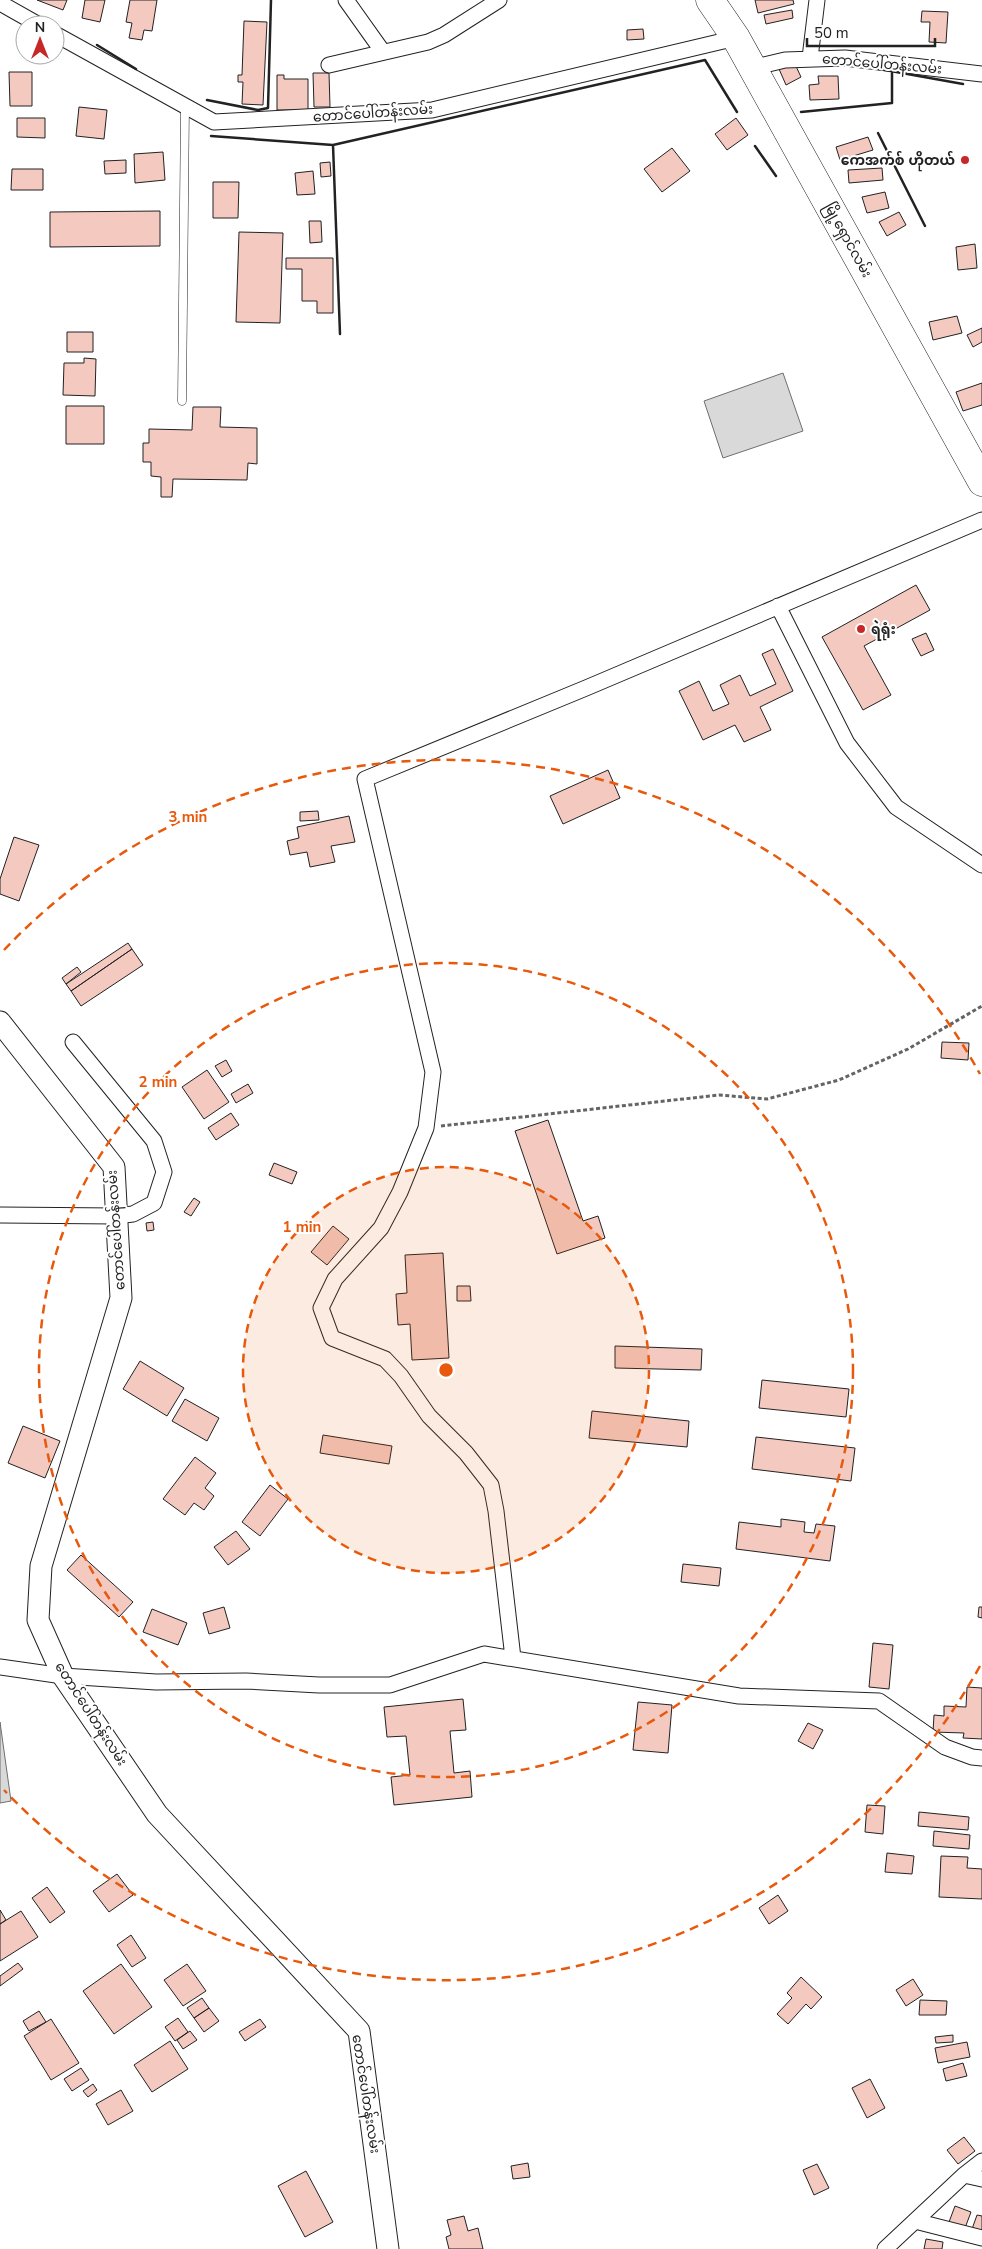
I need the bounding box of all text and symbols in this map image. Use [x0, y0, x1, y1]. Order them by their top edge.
north arrow [15, 15, 65, 65]
scale bar [807, 15, 934, 47]
text: N [35, 18, 45, 37]
text: 50 m [814, 23, 849, 43]
street label: တောင်ပေါ်တန်းလမ်း [821, 48, 943, 81]
street label: တောင်ပေါ်တန်းလမ်း [312, 98, 434, 129]
place label: ကေအက်စ် ဟိုတယ် [841, 150, 955, 172]
marker: ကေအက်စ် ဟိုတယ် [959, 154, 971, 166]
street label: မြို့ရှောင်လမ်း [818, 199, 877, 282]
place label: ရဲရုံး [871, 619, 896, 641]
marker: ရဲရုံး [855, 623, 867, 635]
text: 3 min [169, 807, 207, 827]
text: 2 min [139, 1072, 177, 1092]
street label: တောင်ပေါ်တန်းလမ်း [101, 1169, 132, 1291]
text: 1 min [283, 1217, 321, 1237]
centre of rings [437, 1361, 455, 1379]
street label: တောင်ပေါ်တန်းလမ်း [49, 1658, 133, 1771]
street label: တောင်ပေါ်တန်းလမ်း [345, 2033, 386, 2155]

